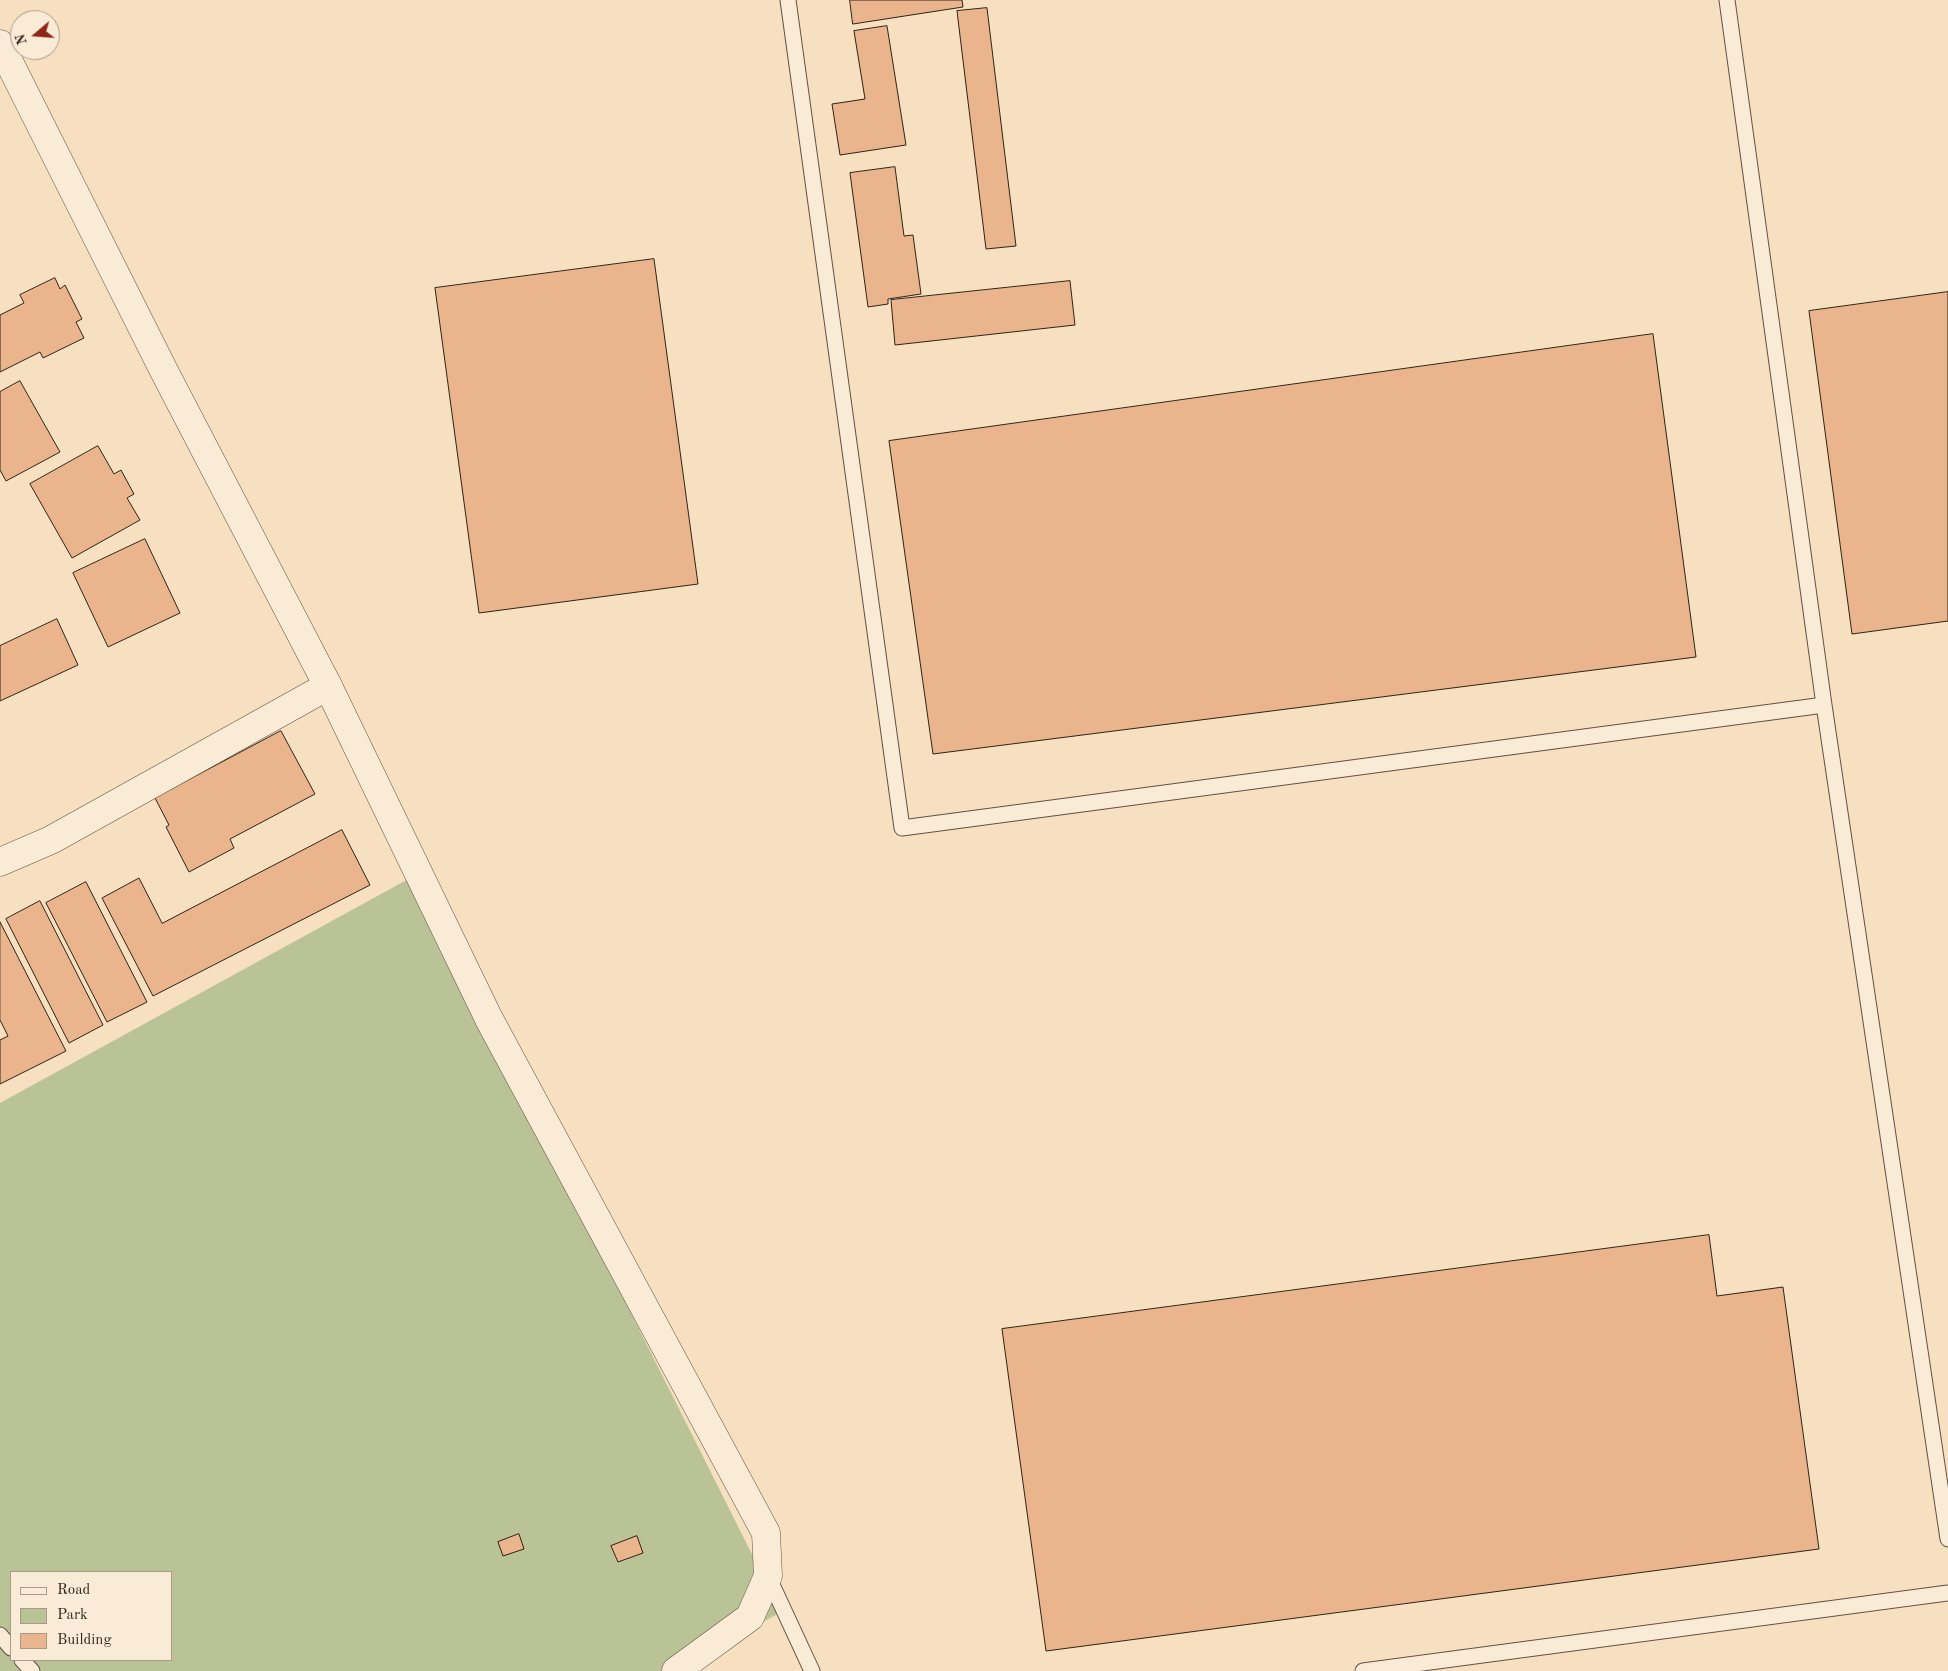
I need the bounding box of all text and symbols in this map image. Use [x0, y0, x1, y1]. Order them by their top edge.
north arrow [10, 10, 60, 60]
text: N [13, 32, 30, 47]
legend [10, 1571, 172, 1661]
text: Road [57, 1583, 90, 1598]
text: Park [57, 1608, 88, 1623]
text: Building [57, 1633, 112, 1648]

